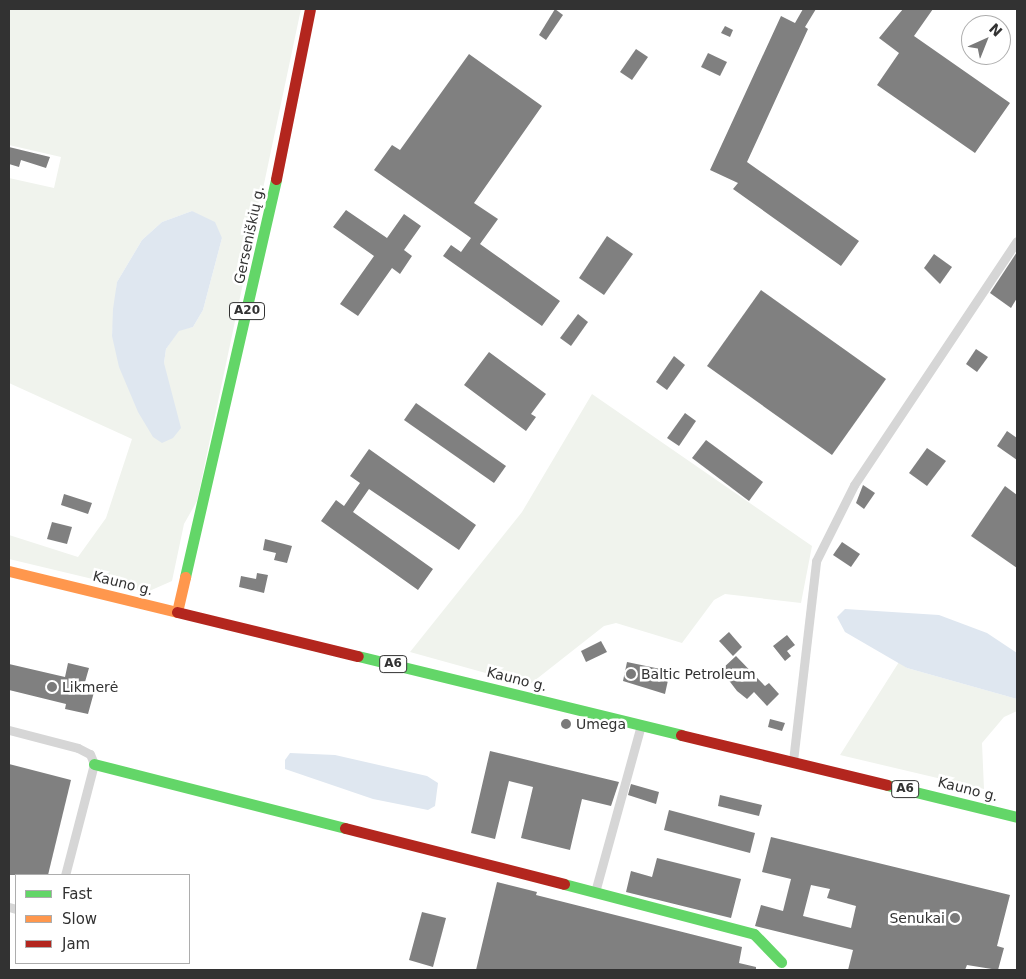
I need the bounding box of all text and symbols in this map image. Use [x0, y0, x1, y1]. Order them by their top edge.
north arrow [961, 15, 1011, 65]
text: N [986, 20, 1005, 40]
street label: Gerseniškių g. [230, 184, 268, 286]
road number: A20 [228, 302, 266, 321]
street label: Kauno g. [91, 567, 155, 599]
road number: A6 [378, 654, 408, 674]
street label: Kauno g. [485, 663, 549, 695]
place label: Baltic Petroleum [641, 666, 756, 682]
marker: Baltic Petroleum [625, 668, 637, 680]
place label: Likmerė [62, 679, 118, 695]
marker: Likmerė [46, 681, 58, 693]
place label: Umega [576, 716, 626, 732]
marker: Umega [560, 718, 572, 730]
street label: Kauno g. [936, 773, 1000, 805]
road number: A6 [890, 780, 920, 799]
legend [15, 874, 190, 964]
text: Fast [62, 885, 92, 903]
text: Slow [62, 910, 97, 928]
place label: Senukai [889, 910, 945, 926]
marker: Senukai [949, 912, 961, 924]
text: Jam [62, 935, 90, 953]

